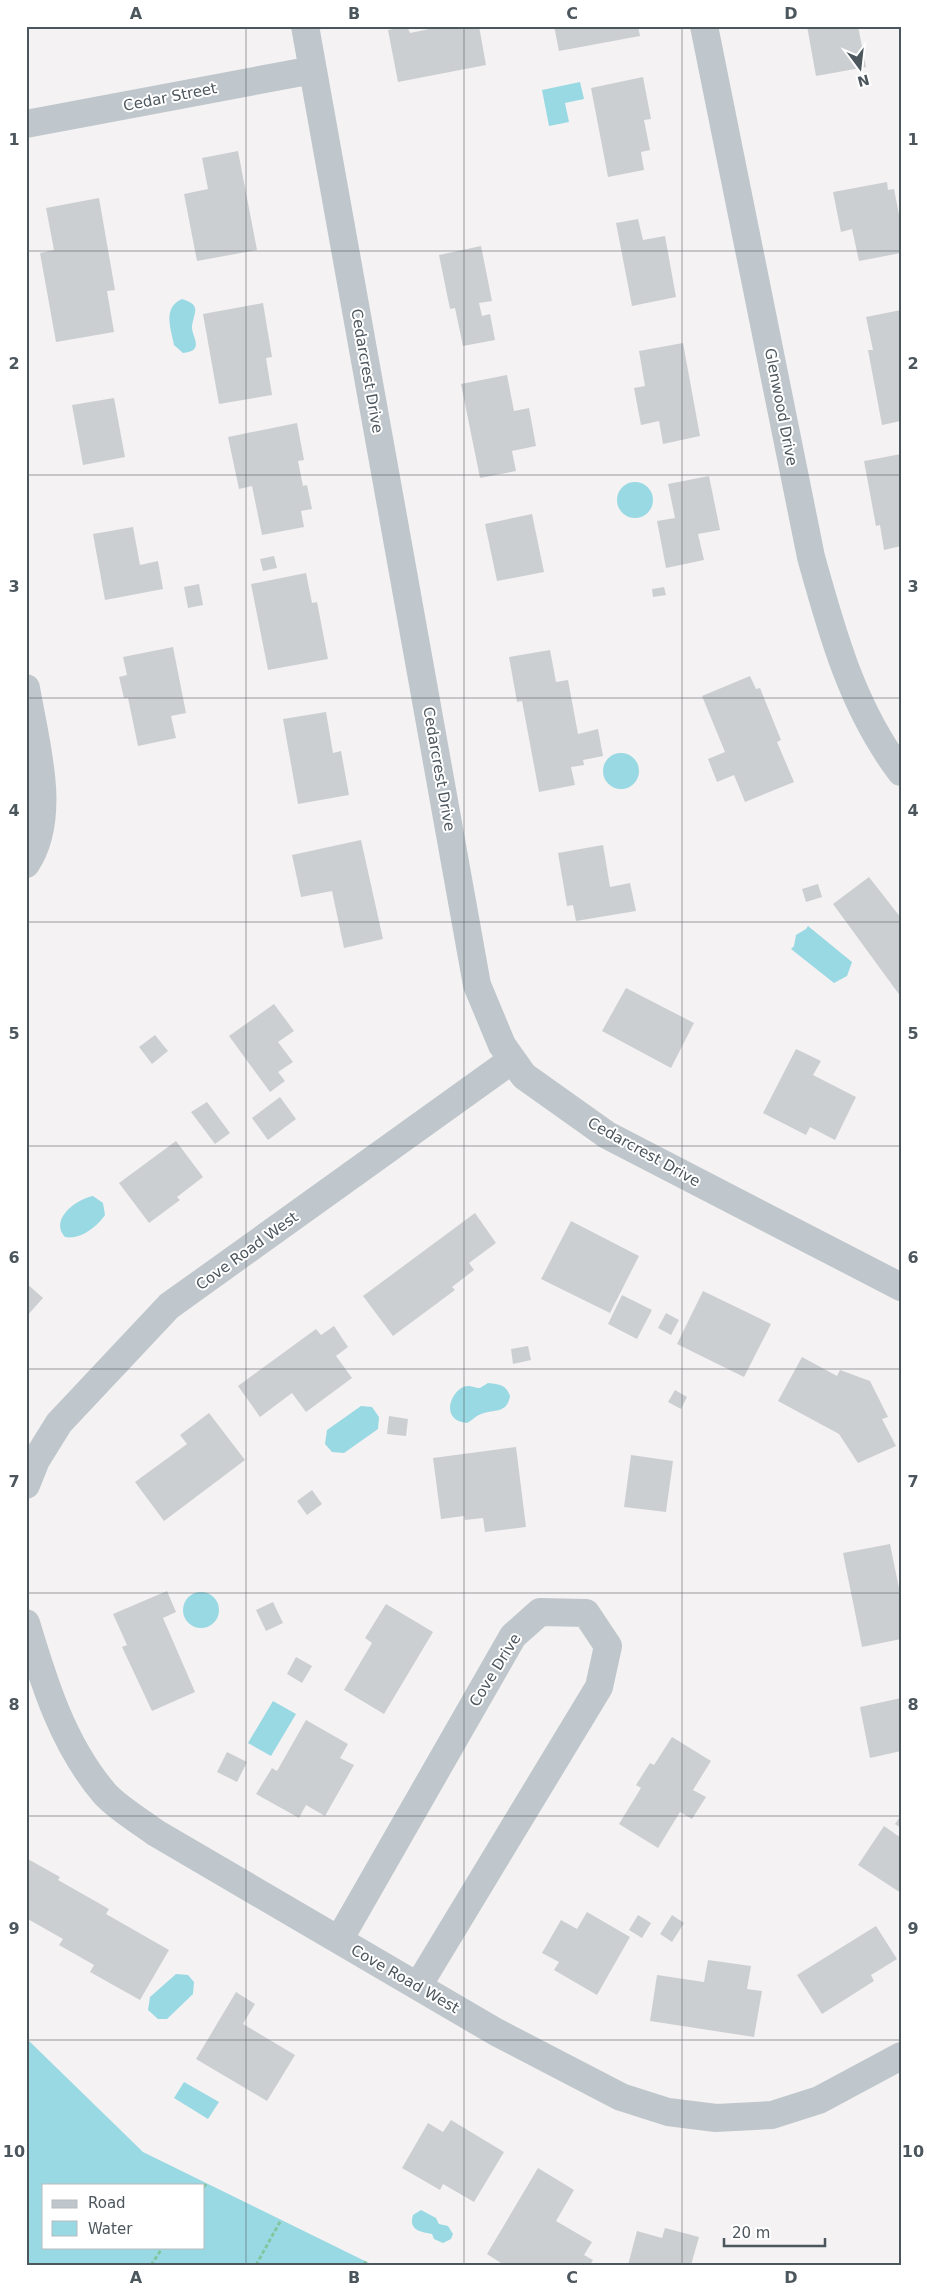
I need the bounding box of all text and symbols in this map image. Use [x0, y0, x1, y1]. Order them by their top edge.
text: A [130, 4, 143, 23]
text: B [348, 4, 360, 23]
text: C [566, 4, 578, 23]
text: D [784, 4, 798, 23]
north arrow [834, 42, 884, 92]
text: N [856, 71, 871, 90]
street label: Cedar Street [122, 79, 218, 115]
text: 1 [8, 130, 20, 149]
text: 1 [907, 130, 919, 149]
street label: Cedarcrest Drive [347, 307, 387, 435]
street label: Glenwood Drive [761, 347, 801, 467]
text: 2 [8, 354, 20, 373]
text: 2 [907, 354, 919, 373]
text: 3 [8, 577, 20, 596]
text: 3 [907, 577, 919, 596]
street label: Cedarcrest Drive [419, 705, 459, 833]
text: 4 [8, 801, 20, 820]
text: 4 [907, 801, 919, 820]
text: 5 [8, 1024, 20, 1043]
text: 5 [907, 1024, 919, 1043]
street label: Cedarcrest Drive [585, 1114, 703, 1190]
street label: Cove Road West [192, 1208, 302, 1294]
text: 6 [8, 1248, 20, 1267]
text: 6 [907, 1248, 919, 1267]
text: 7 [8, 1472, 20, 1491]
text: 7 [907, 1472, 919, 1491]
street label: Cove Drive [466, 1630, 524, 1710]
text: 8 [8, 1695, 20, 1714]
text: 8 [907, 1695, 919, 1714]
text: 9 [8, 1919, 20, 1938]
text: 9 [907, 1919, 919, 1938]
street label: Cove Road West [348, 1941, 462, 2017]
text: 10 [3, 2142, 25, 2161]
text: 10 [902, 2142, 924, 2161]
legend [42, 2184, 205, 2248]
text: Road [88, 2194, 126, 2212]
scale bar [724, 2216, 826, 2248]
text: Water [88, 2220, 133, 2238]
text: 20 m [732, 2224, 770, 2242]
text: A [130, 2268, 143, 2287]
text: B [348, 2268, 360, 2287]
text: C [566, 2268, 578, 2287]
text: D [784, 2268, 798, 2287]

